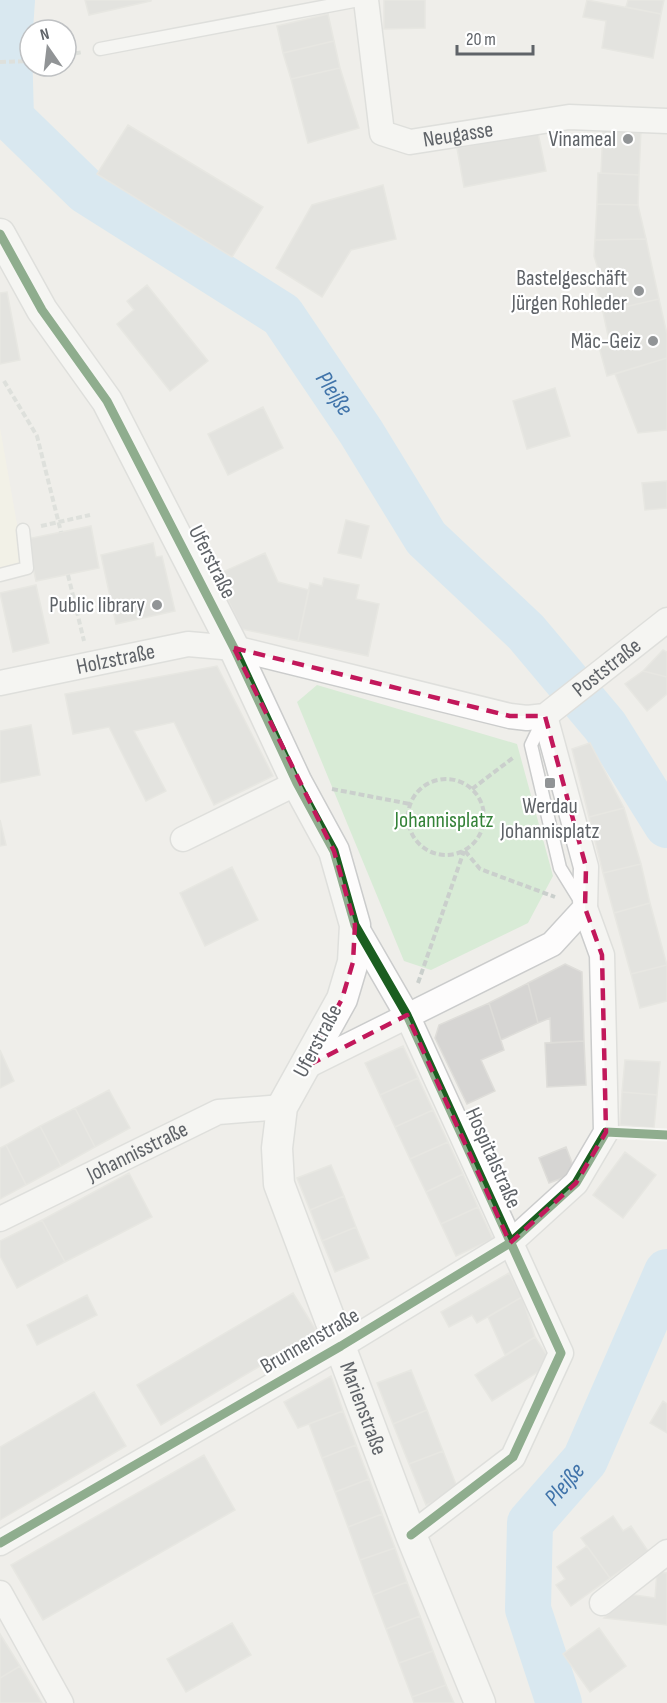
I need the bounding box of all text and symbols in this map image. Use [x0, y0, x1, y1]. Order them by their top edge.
north arrow [18, 18, 78, 78]
scale bar [457, 18, 534, 56]
text: N [38, 25, 51, 45]
text: 20 m [466, 29, 496, 50]
street label: Neugasse [421, 116, 495, 153]
place label: Vinameal [549, 126, 616, 153]
marker: Vinameal [621, 132, 635, 146]
place label: Bastelgeschäft Jürgen Rohleder [510, 265, 627, 317]
marker: Bastelgeschäft Jürgen Rohleder [632, 284, 646, 298]
place label: Mäc-Geiz [571, 328, 641, 355]
marker: Mäc-Geiz [646, 334, 660, 348]
water label: Pleiße [310, 365, 360, 421]
street label: Uferstraße [182, 521, 242, 603]
place label: Public library [49, 592, 146, 619]
marker: Public library [150, 598, 164, 612]
street label: Poststraße [567, 632, 646, 703]
street label: Holzstraße [74, 638, 157, 680]
marker: Werdau Johannisplatz [543, 776, 557, 790]
place label: Werdau Johannisplatz [500, 793, 599, 845]
park label: Johannisplatz [394, 807, 493, 834]
street label: Uferstraße [288, 1000, 348, 1082]
street label: Hospitalstraße [459, 1103, 527, 1213]
street label: Johannisstraße [81, 1115, 192, 1188]
street label: Brunnenstraße [256, 1302, 364, 1380]
street label: Marienstraße [334, 1358, 393, 1459]
water label: Pleiße [538, 1457, 591, 1511]

